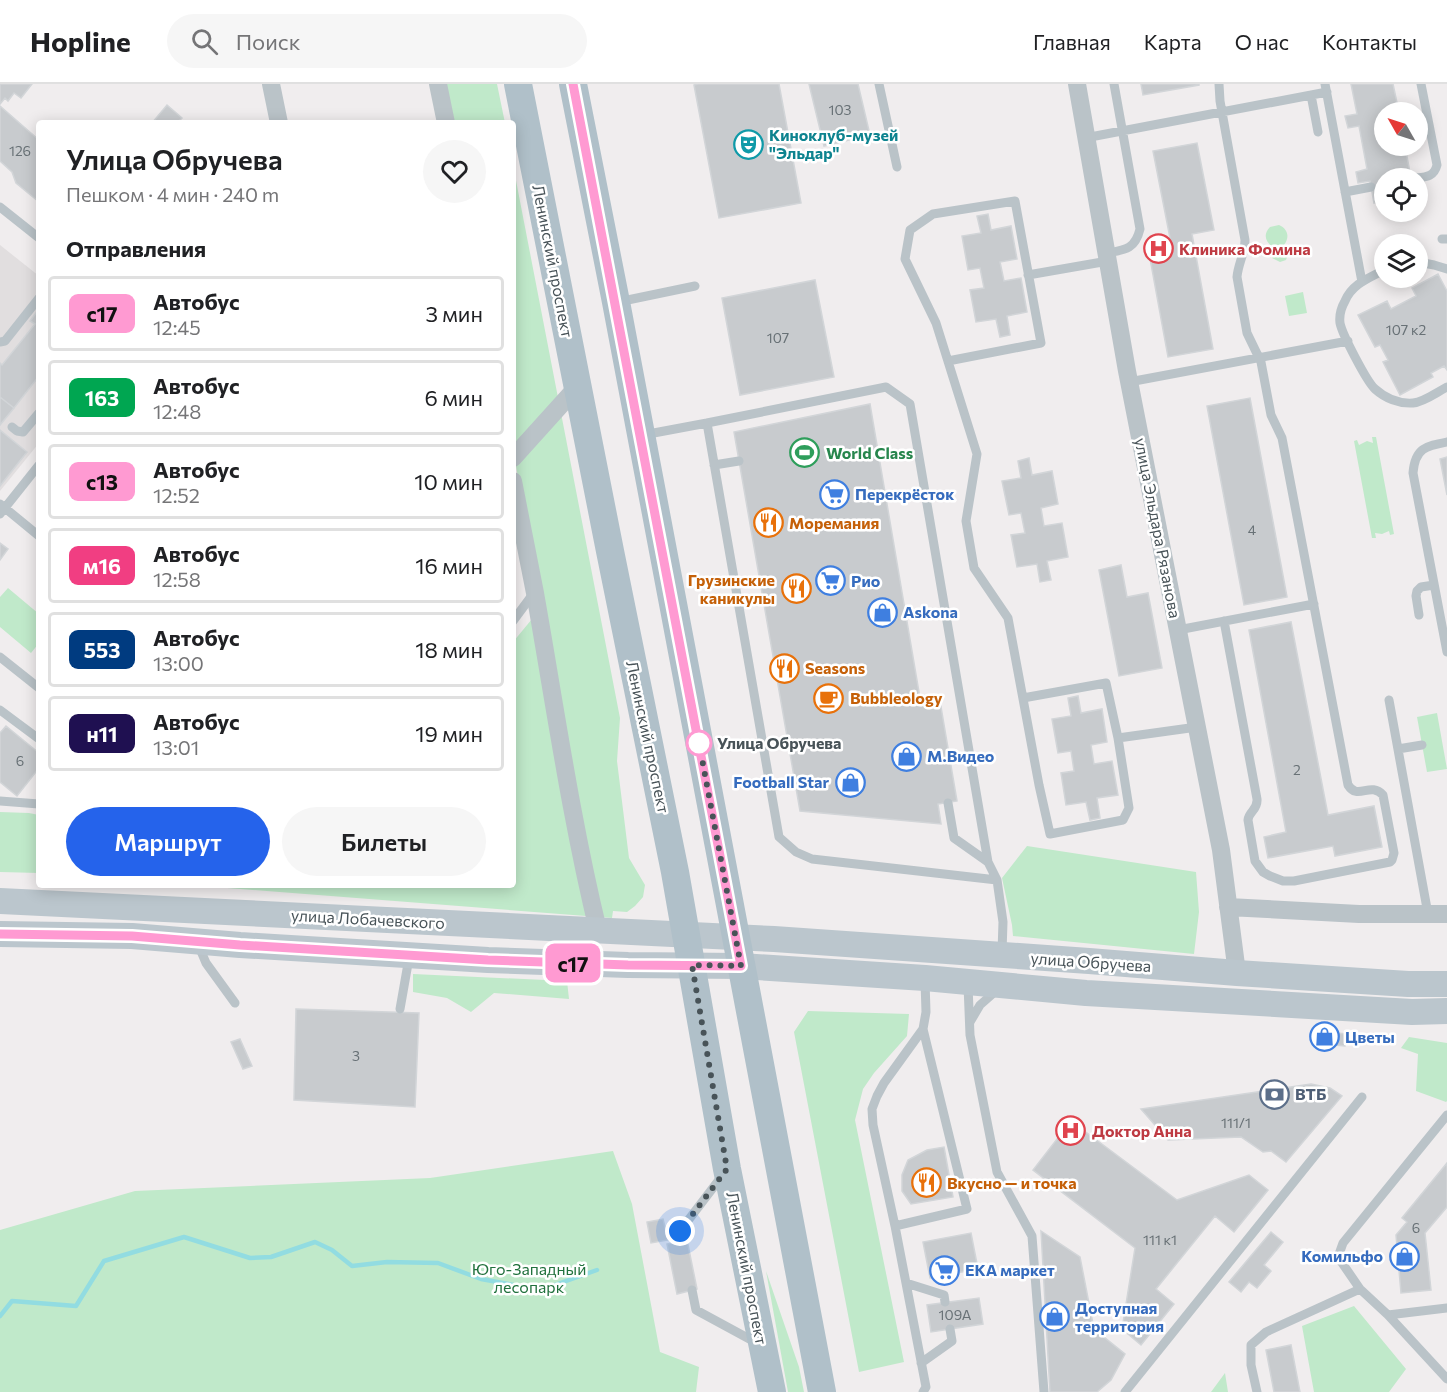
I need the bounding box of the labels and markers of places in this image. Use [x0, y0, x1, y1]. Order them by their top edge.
place label: Киноклуб-музей "Эльдар" [769, 125, 898, 162]
theatre icon: Киноклуб-музей "Эльдар" [732, 128, 764, 160]
hospital icon: Клиника Фомина [1142, 233, 1174, 265]
place label: Клиника Фомина [1179, 239, 1311, 258]
sports icon: World Class [789, 437, 821, 469]
place label: World Class [826, 443, 913, 462]
supermarket icon: Перекрёсток [818, 478, 850, 510]
place label: Перекрёсток [855, 484, 954, 503]
restaurant icon: Моремания [752, 507, 784, 539]
place label: Моремания [789, 513, 879, 532]
supermarket icon: Рио [814, 565, 846, 597]
place label: Грузинские каникулы [688, 570, 775, 607]
place label: Рио [851, 571, 881, 590]
restaurant icon: Грузинские каникулы [780, 573, 812, 605]
shop icon: Askona [866, 596, 898, 628]
place label: Askona [903, 602, 958, 621]
restaurant icon: Seasons [768, 652, 800, 684]
place label: Seasons [805, 658, 865, 677]
cafe icon: Bubbleology [813, 682, 845, 714]
place label: Bubbleology [850, 688, 943, 707]
marker: Улица Обручева [686, 730, 712, 756]
place label: Улица Обручева [717, 733, 841, 752]
shop icon: М.Видео [890, 740, 922, 772]
place label: М.Видео [927, 746, 995, 765]
shop icon: Football Star [834, 766, 866, 798]
place label: Football Star [733, 772, 829, 791]
shop icon: Цветы [1308, 1021, 1340, 1053]
place label: Цветы [1345, 1027, 1395, 1046]
bank icon: ВТБ [1258, 1078, 1290, 1110]
place label: ВТБ [1295, 1084, 1326, 1103]
hospital icon: Доктор Анна [1055, 1115, 1087, 1147]
place label: Доктор Анна [1092, 1121, 1192, 1140]
restaurant icon: Вкусно — и точка [910, 1167, 942, 1199]
place label: Вкусно — и точка [947, 1173, 1077, 1192]
shop icon: Комильфо [1388, 1240, 1420, 1272]
place label: Комильфо [1301, 1246, 1383, 1265]
supermarket icon: ЕКА маркет [928, 1254, 960, 1286]
place label: ЕКА маркет [965, 1260, 1055, 1279]
place label: Доступная территория [1075, 1298, 1164, 1335]
shop icon: Доступная территория [1038, 1301, 1070, 1333]

